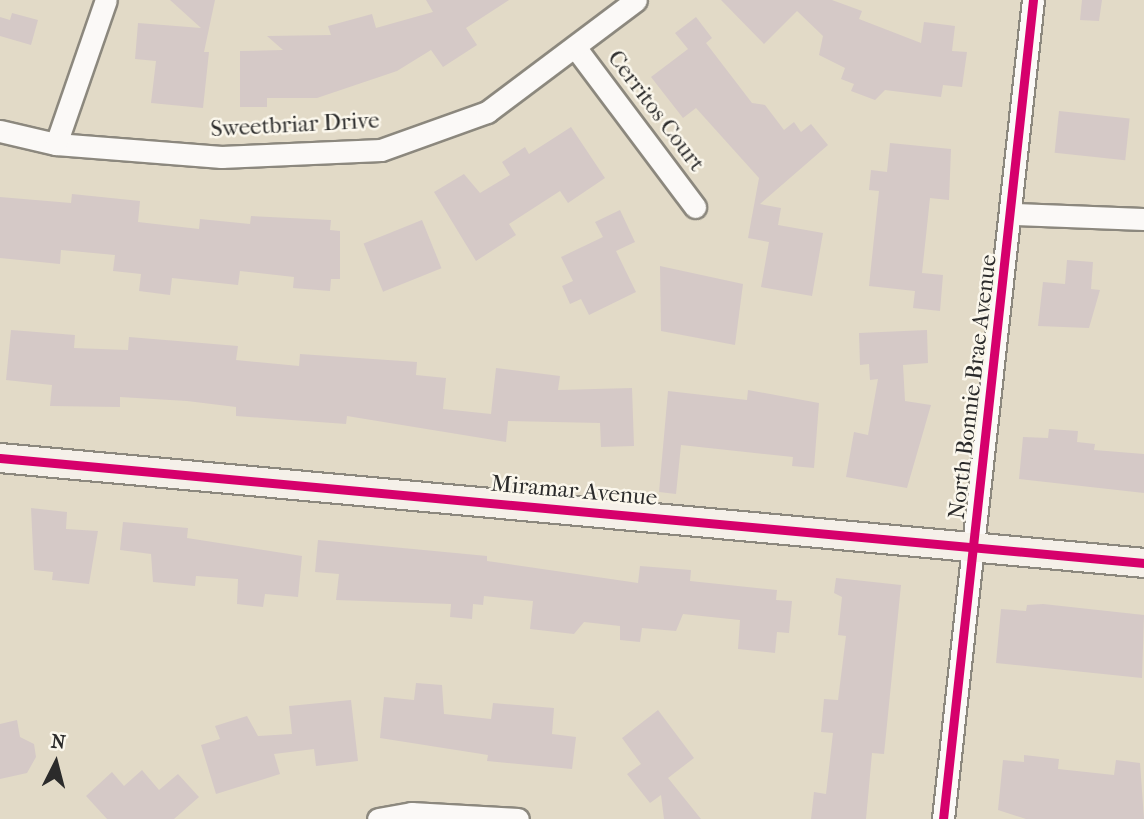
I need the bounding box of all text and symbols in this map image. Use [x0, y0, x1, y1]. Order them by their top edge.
street label: Cerritos Court [602, 45, 710, 177]
street label: Sweetbriar Drive [210, 107, 380, 143]
street label: North Bonnie Brae Avenue [943, 253, 1003, 521]
street label: Miramar Avenue [490, 470, 658, 512]
north arrow [21, 728, 91, 798]
text: N [50, 730, 67, 754]

